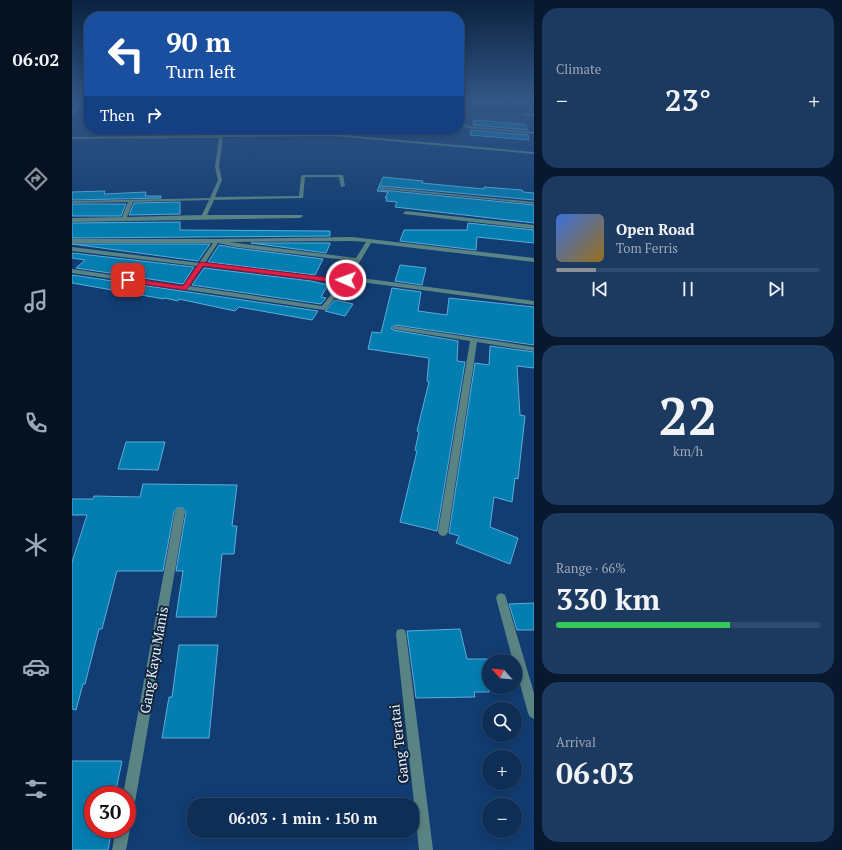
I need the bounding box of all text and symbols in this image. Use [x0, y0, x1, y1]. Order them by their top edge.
text: 90 m [166, 23, 231, 60]
icon: left [100, 28, 152, 80]
text: 06:02 [13, 47, 59, 71]
text: Turn left [166, 59, 236, 83]
text: Climate [556, 60, 601, 78]
text: 23° [665, 80, 711, 120]
text: − [556, 86, 568, 115]
text: + [808, 86, 820, 115]
icon: right [143, 104, 165, 126]
text: Then [100, 105, 135, 125]
icon: directions [22, 165, 50, 193]
text: Open Road [616, 219, 695, 239]
text: Tom Ferris [616, 239, 678, 257]
position arrow [325, 259, 367, 301]
pin [111, 263, 145, 297]
icon: arrive [117, 269, 139, 291]
icon: previous [589, 278, 611, 300]
icon: pause [677, 278, 699, 300]
icon: next [765, 278, 787, 300]
icon: music [22, 287, 50, 315]
text: 22 [659, 381, 717, 450]
icon: phone [22, 409, 50, 437]
text: km/h [673, 442, 703, 460]
icon: climate [22, 531, 50, 559]
text: Range · 66% [556, 559, 626, 577]
text: 330 km [556, 579, 660, 619]
street label: Gang Kayu Manis [135, 605, 172, 715]
icon: car [22, 653, 50, 681]
north arrow [482, 654, 522, 694]
map controls [482, 654, 522, 838]
button: search [482, 702, 522, 742]
street label: Gang Teratai [384, 703, 413, 785]
text: Arrival [556, 733, 596, 751]
button: + [482, 750, 522, 790]
text: 06:03 [556, 753, 634, 793]
icon: filters [22, 775, 50, 803]
speed limit sign: 30 [84, 786, 136, 838]
button: − [482, 798, 522, 838]
text: 06:03 · 1 min · 150 m [229, 808, 377, 828]

